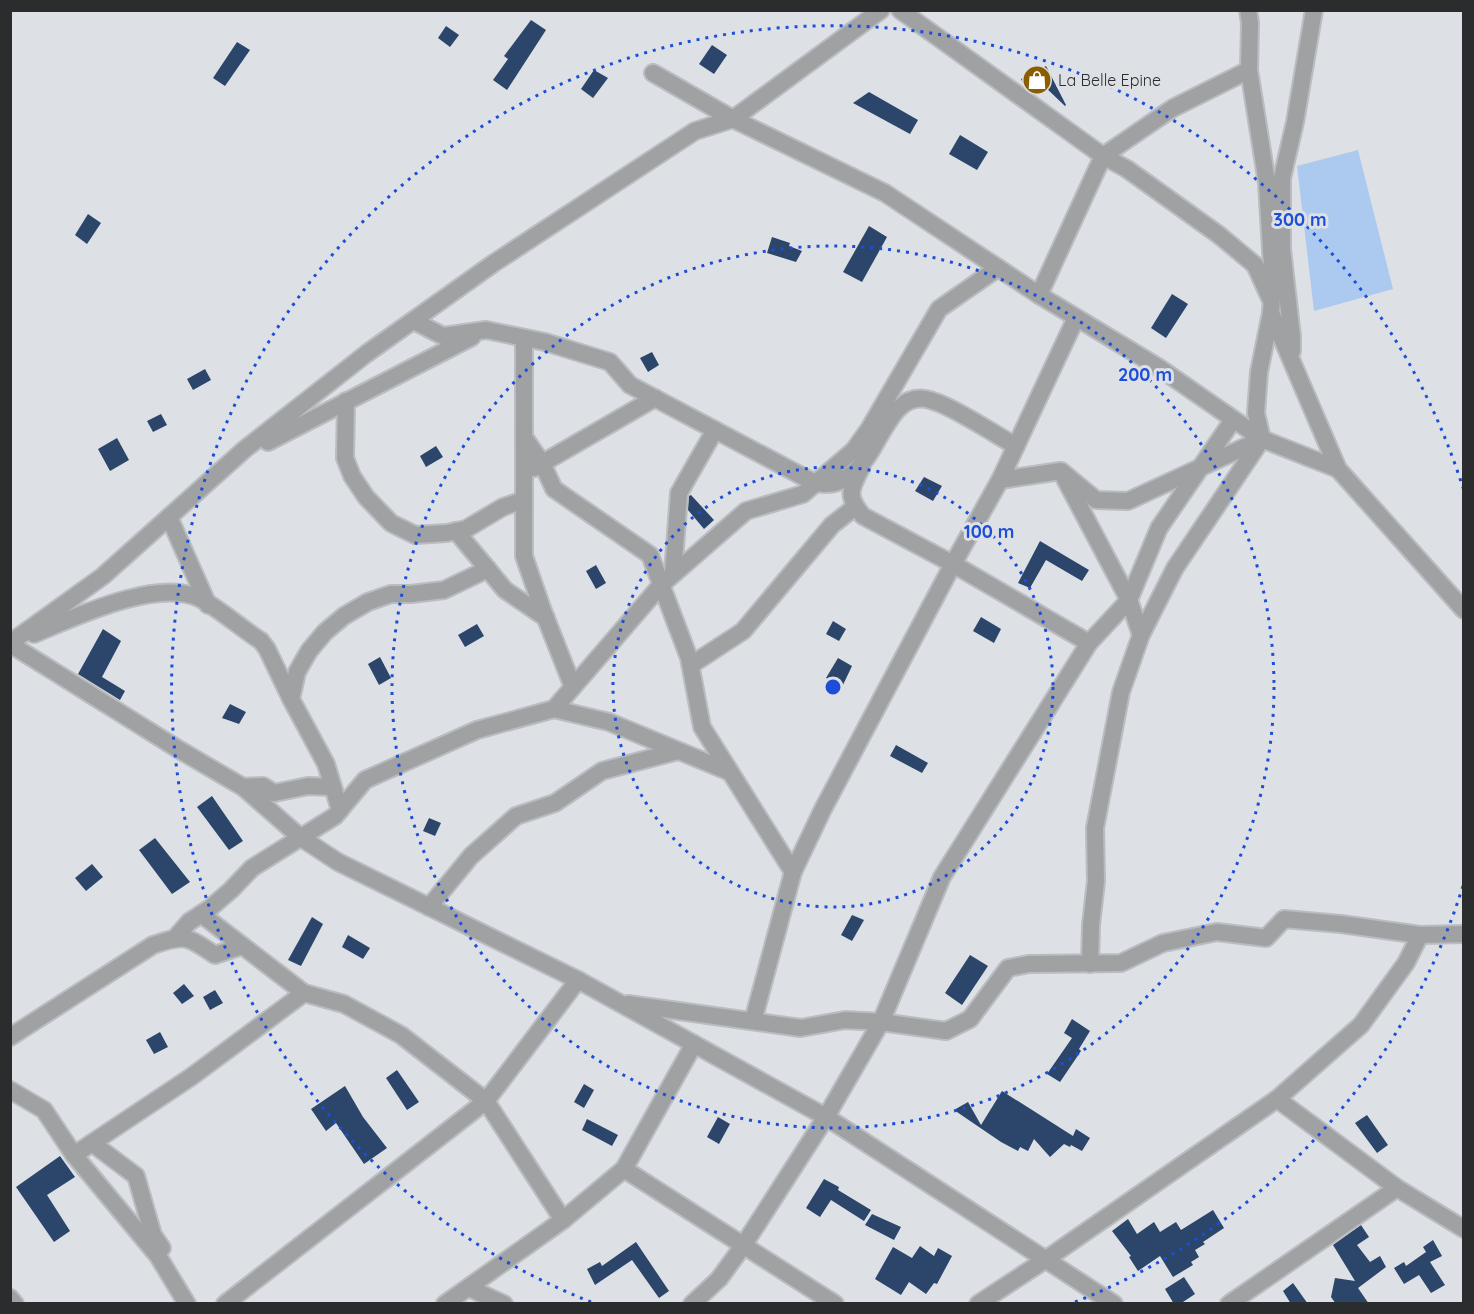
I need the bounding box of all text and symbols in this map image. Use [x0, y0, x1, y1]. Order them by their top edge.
shop icon: La Belle Epine [1021, 64, 1053, 96]
place label: La Belle Epine [1058, 70, 1161, 90]
text: 300 m [1273, 208, 1327, 231]
text: 200 m [1118, 363, 1172, 386]
text: 100 m [964, 520, 1014, 543]
centre of rings [823, 677, 843, 697]

